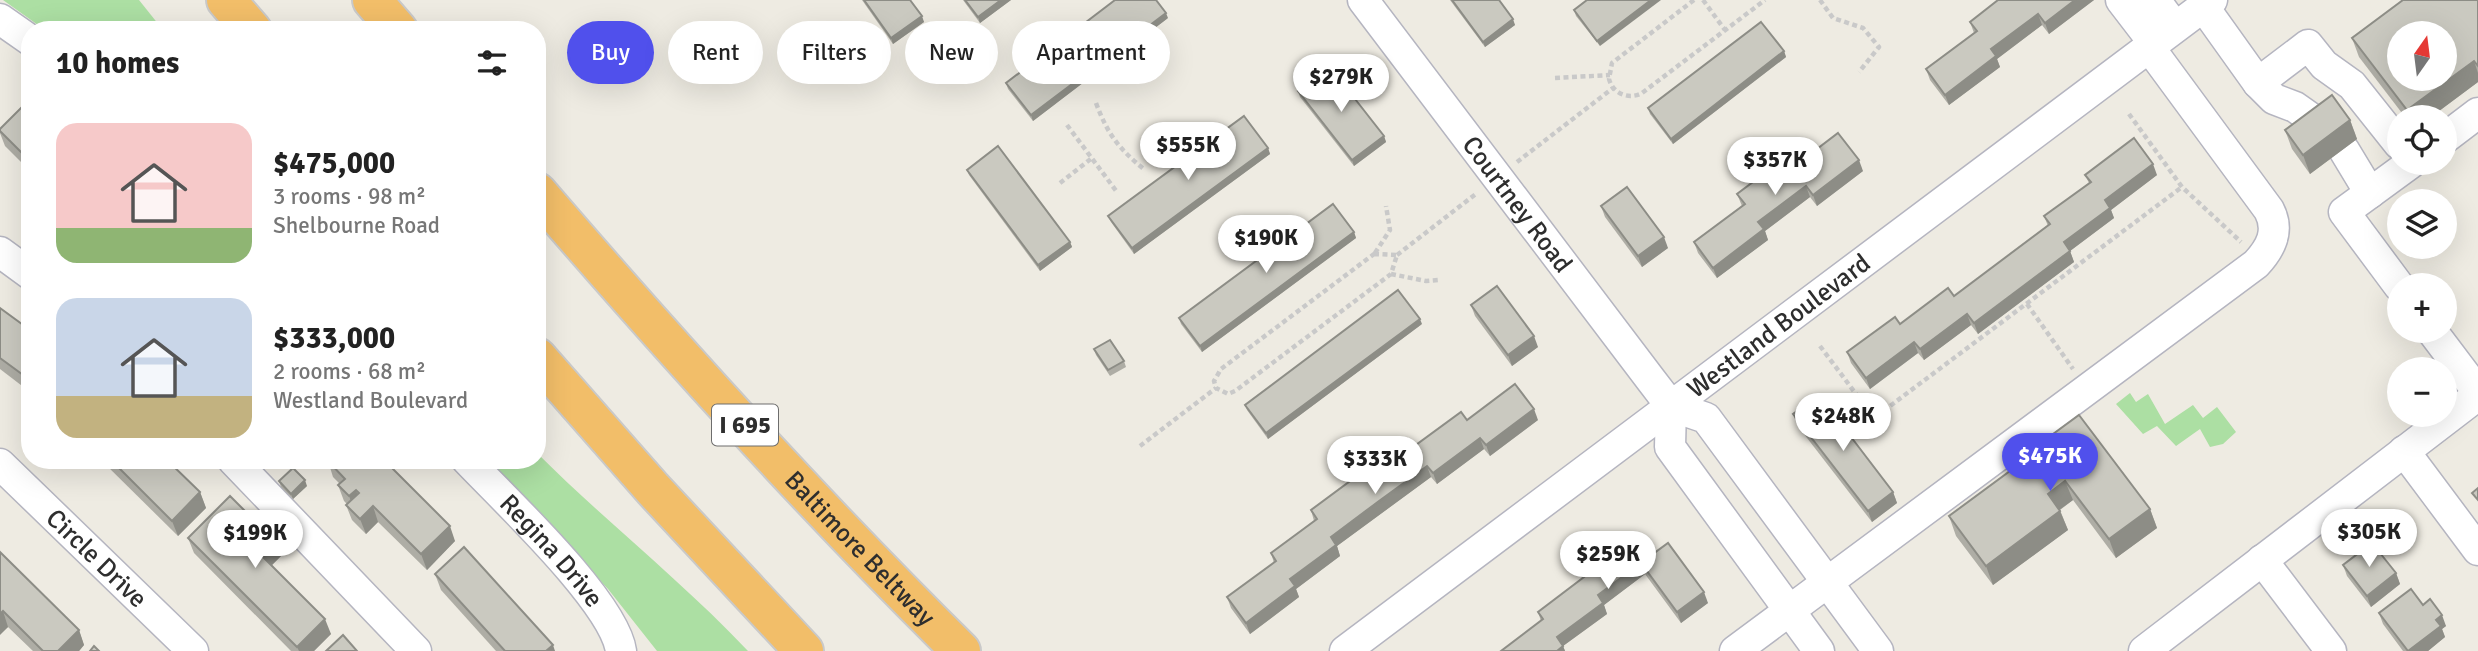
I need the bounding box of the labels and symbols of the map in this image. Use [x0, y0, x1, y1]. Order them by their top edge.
north arrow [2387, 21, 2457, 91]
pin: $279K [1292, 54, 1390, 114]
pin: $555K [1139, 122, 1237, 182]
street label: Courtney Road [1455, 130, 1579, 279]
pin: $357K [1726, 138, 1824, 197]
pin: $190K [1217, 216, 1315, 275]
street label: Westland Boulevard [1681, 247, 1877, 405]
pin: $248K [1794, 393, 1892, 453]
road number: I 695 [712, 404, 778, 446]
pin: $475K [2001, 434, 2099, 493]
pin: $333K [1326, 436, 1424, 496]
street label: Baltimore Beltway [777, 465, 942, 633]
street label: Regina Drive [492, 488, 610, 614]
street label: Circle Drive [39, 502, 154, 615]
pin: $199K [206, 510, 304, 570]
pin: $305K [2320, 510, 2418, 569]
pin: $259K [1559, 532, 1657, 591]

